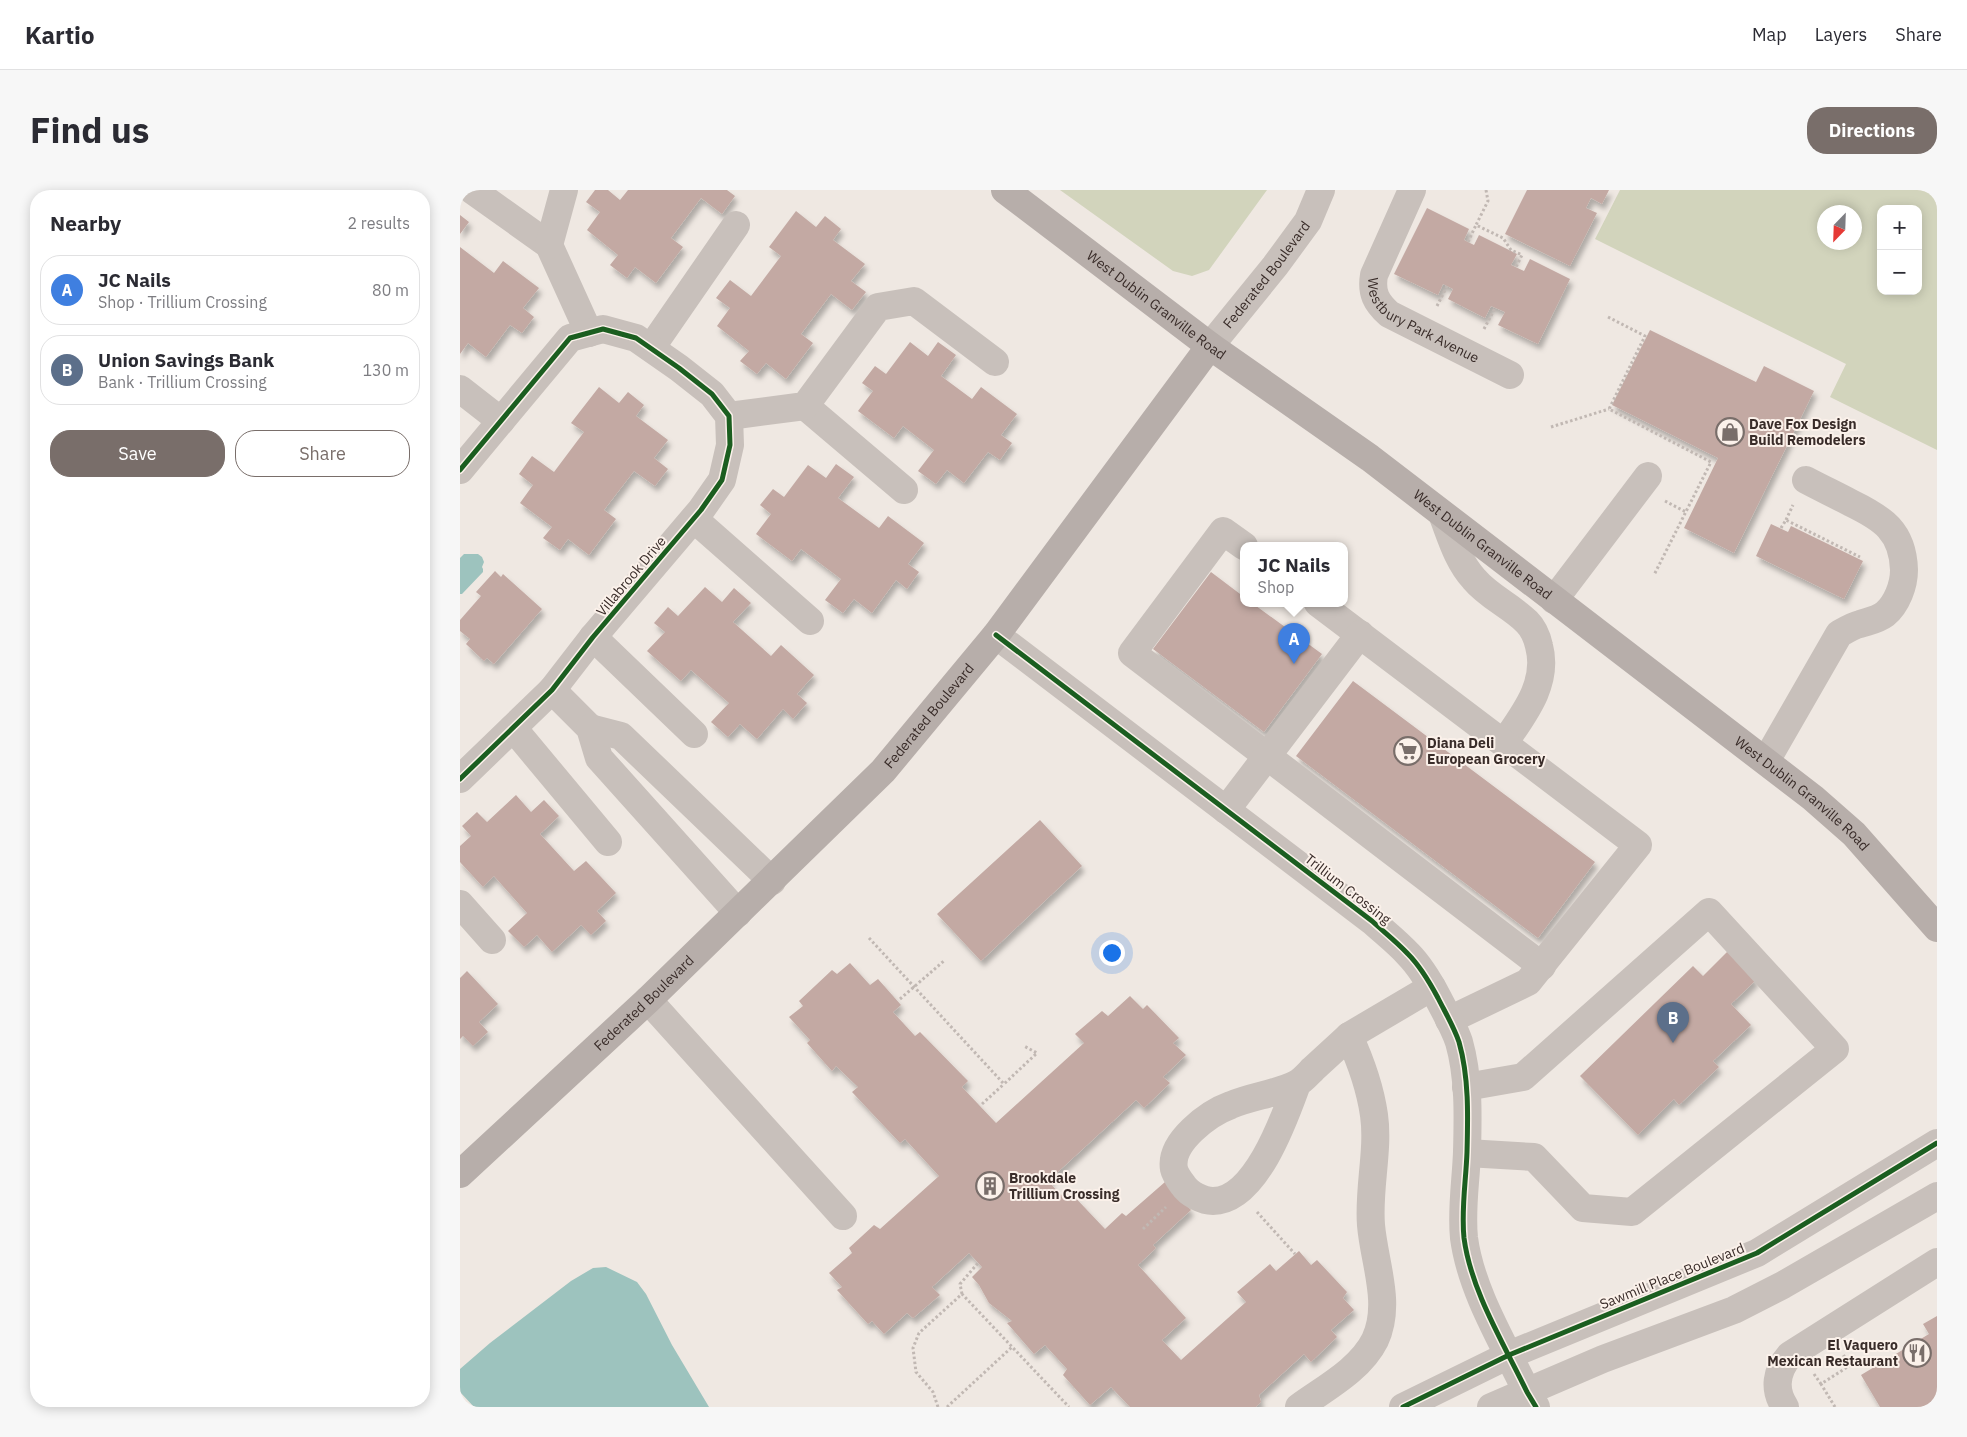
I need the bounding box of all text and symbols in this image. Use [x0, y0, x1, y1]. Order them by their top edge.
text: Kartio [25, 19, 95, 51]
text: Map [1752, 23, 1787, 46]
text: Layers [1815, 23, 1867, 46]
text: Share [1895, 23, 1942, 46]
text: Find us [30, 107, 149, 153]
button: Directions [1807, 107, 1937, 154]
north arrow [1817, 205, 1862, 250]
map controls [1877, 205, 1922, 295]
button: + [1877, 205, 1922, 250]
text: Nearby [50, 209, 121, 237]
text: 2 results [347, 213, 410, 233]
street label: Federated Boulevard [1219, 217, 1314, 332]
street label: West Dublin Granville Road [1083, 246, 1230, 363]
button: − [1877, 250, 1922, 295]
text: JC Nails [98, 268, 171, 292]
street label: Westbury Park Avenue [1364, 277, 1482, 367]
text: A [62, 280, 72, 300]
text: 80 m [372, 280, 409, 300]
text: Shop · Trillium Crossing [98, 292, 267, 312]
text: Union Savings Bank [98, 348, 274, 372]
text: B [62, 360, 72, 380]
text: 130 m [362, 360, 409, 380]
text: Bank · Trillium Crossing [98, 372, 267, 392]
place label: Dave Fox Design Build Remodelers [1749, 415, 1865, 449]
shop icon: Dave Fox Design Build Remodelers [1715, 417, 1745, 447]
button: Save [50, 430, 225, 477]
button: Share [235, 430, 410, 477]
street label: West Dublin Granville Road [1410, 486, 1556, 603]
street label: Villabrook Drive [592, 532, 670, 620]
popup [1240, 542, 1348, 607]
text: JC Nails [1258, 553, 1330, 577]
text: Shop [1258, 577, 1294, 597]
pin: A [1278, 623, 1310, 664]
street label: Federated Boulevard [880, 660, 978, 772]
street label: West Dublin Granville Road [1731, 732, 1873, 854]
place label: Diana Deli European Grocery [1427, 734, 1546, 768]
supermarket icon: Diana Deli European Grocery [1393, 736, 1423, 766]
street label: Trillium Crossing [1301, 850, 1395, 929]
your location [1099, 940, 1125, 966]
street label: Federated Boulevard [590, 951, 698, 1055]
pin: B [1657, 1002, 1689, 1043]
place label: Brookdale Trillium Crossing [1009, 1169, 1120, 1203]
building icon: Brookdale Trillium Crossing [975, 1171, 1005, 1201]
street label: Sawmill Place Boulevard [1597, 1239, 1747, 1313]
place label: El Vaquero Mexican Restaurant [1767, 1336, 1898, 1370]
restaurant icon: El Vaquero Mexican Restaurant [1902, 1338, 1932, 1368]

